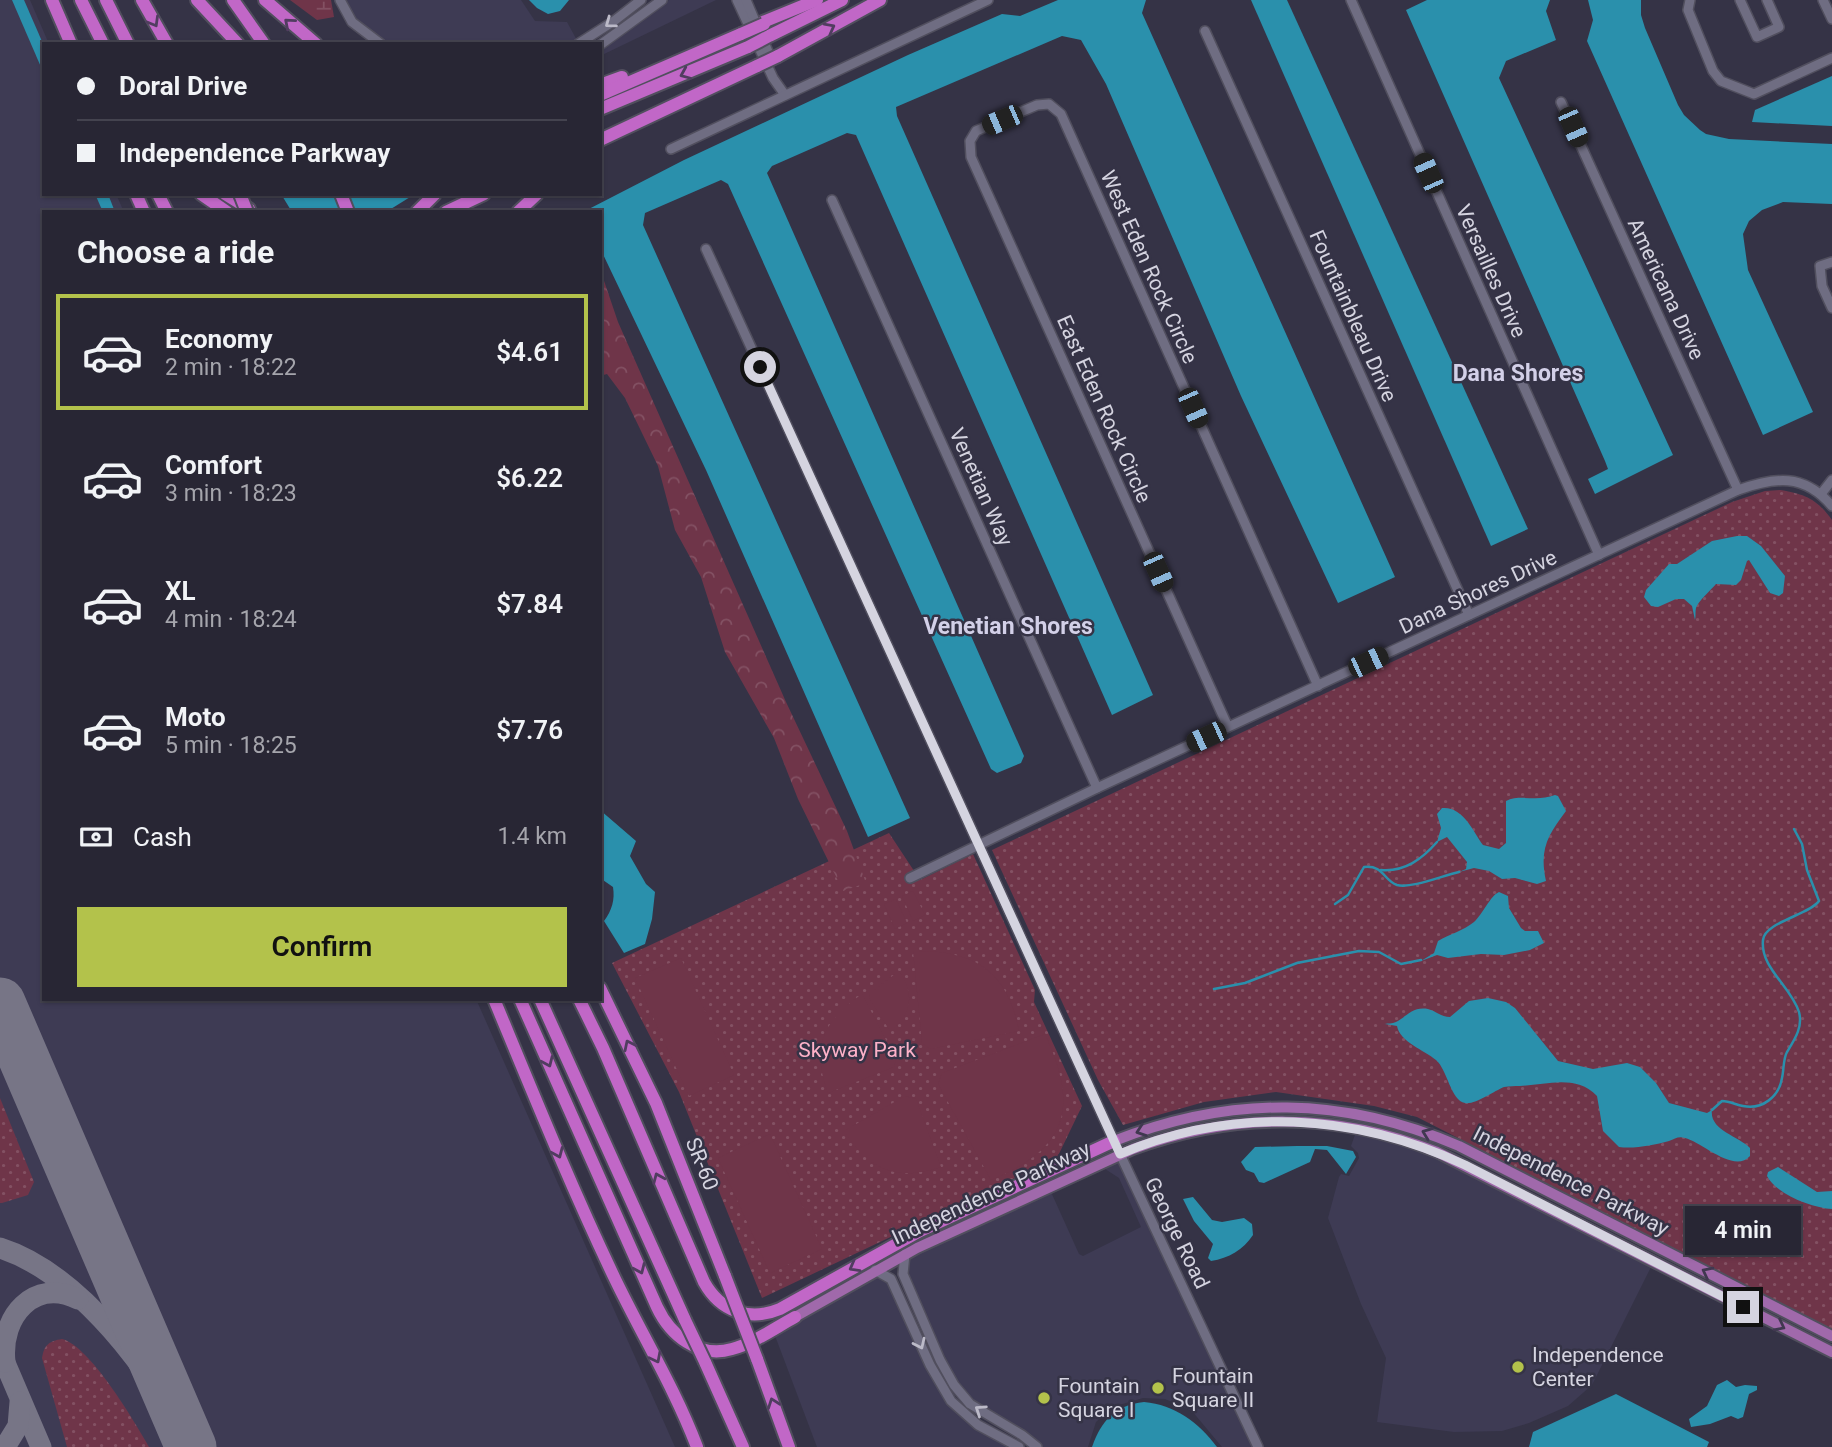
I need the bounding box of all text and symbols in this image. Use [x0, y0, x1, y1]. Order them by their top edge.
one-way arrow [146, 14, 159, 27]
one-way arrow [605, 15, 618, 27]
one-way arrow [285, 19, 298, 31]
one-way arrow [822, 23, 835, 37]
one-way arrow [680, 66, 692, 80]
text: Doral Drive [119, 71, 247, 101]
car [979, 102, 1026, 138]
car [1555, 104, 1592, 150]
text: Independence Parkway [119, 138, 390, 168]
car [1410, 150, 1447, 196]
street label: West Eden Rock Circle [1096, 167, 1202, 367]
street label: Versailles Drive [1451, 201, 1531, 341]
street label: Americana Drive [1623, 214, 1709, 364]
street label: Fountainbleau Drive [1304, 227, 1402, 405]
text: Choose a ride [77, 233, 274, 271]
street label: East Eden Rock Circle [1052, 312, 1156, 506]
icon: car [81, 321, 144, 384]
text: Economy [165, 324, 272, 354]
text: $4.61 [496, 337, 563, 367]
route start [744, 351, 776, 383]
text: 2 min · 18:22 [165, 354, 297, 381]
district label: Dana Shores [1453, 360, 1583, 387]
car [1175, 385, 1212, 431]
street label: Venetian Way [944, 424, 1018, 550]
icon: car [81, 447, 144, 510]
text: Comfort [165, 450, 262, 480]
text: $6.22 [496, 463, 563, 493]
text: 3 min · 18:23 [165, 480, 297, 507]
street label: Dana Shores Drive [1396, 545, 1560, 639]
car [1140, 549, 1177, 595]
icon: car [81, 573, 144, 636]
text: XL [165, 576, 196, 606]
text: $7.84 [496, 589, 563, 619]
text: 4 min · 18:24 [165, 606, 297, 633]
district label: Venetian Shores [923, 613, 1093, 640]
car [1345, 644, 1392, 680]
icon: car [81, 699, 144, 762]
text: Moto [165, 702, 226, 732]
text: $7.76 [496, 715, 563, 745]
car [1183, 719, 1230, 755]
text: 5 min · 18:25 [165, 732, 297, 759]
icon: cash [77, 818, 115, 856]
text: Cash [133, 822, 192, 852]
text: 1.4 km [498, 823, 567, 850]
button: Confirm [77, 907, 567, 987]
park label: Skyway Park [798, 1038, 916, 1062]
one-way arrow [623, 1040, 637, 1052]
one-way arrow [540, 1054, 554, 1067]
street label: Independence Parkway [1469, 1121, 1673, 1241]
one-way arrow [1136, 1122, 1148, 1136]
one-way arrow [1422, 1127, 1434, 1141]
street label: SR-60 [681, 1134, 723, 1194]
street label: Independence Parkway [888, 1136, 1094, 1250]
one-way arrow [550, 1145, 564, 1158]
one-way arrow [653, 1173, 667, 1185]
street label: George Road [1140, 1174, 1214, 1292]
callout: 4 min [1685, 1206, 1801, 1254]
text: 4 min [1714, 1217, 1772, 1244]
one-way arrow [849, 1259, 861, 1272]
one-way arrow [632, 1262, 646, 1275]
one-way arrow [1702, 1267, 1714, 1281]
route end [1727, 1291, 1759, 1323]
one-way arrow [1773, 1317, 1785, 1331]
one-way arrow [912, 1336, 926, 1349]
place label: Independence Center [1532, 1343, 1664, 1391]
one-way arrow [647, 1351, 661, 1363]
marker: Independence Center [1510, 1359, 1526, 1375]
place label: Fountain Square II [1172, 1364, 1254, 1412]
place label: Fountain Square I [1058, 1374, 1140, 1422]
marker: Fountain Square II [1150, 1380, 1166, 1396]
marker: Fountain Square I [1036, 1390, 1052, 1406]
one-way arrow [767, 1398, 781, 1410]
one-way arrow [975, 1406, 988, 1419]

